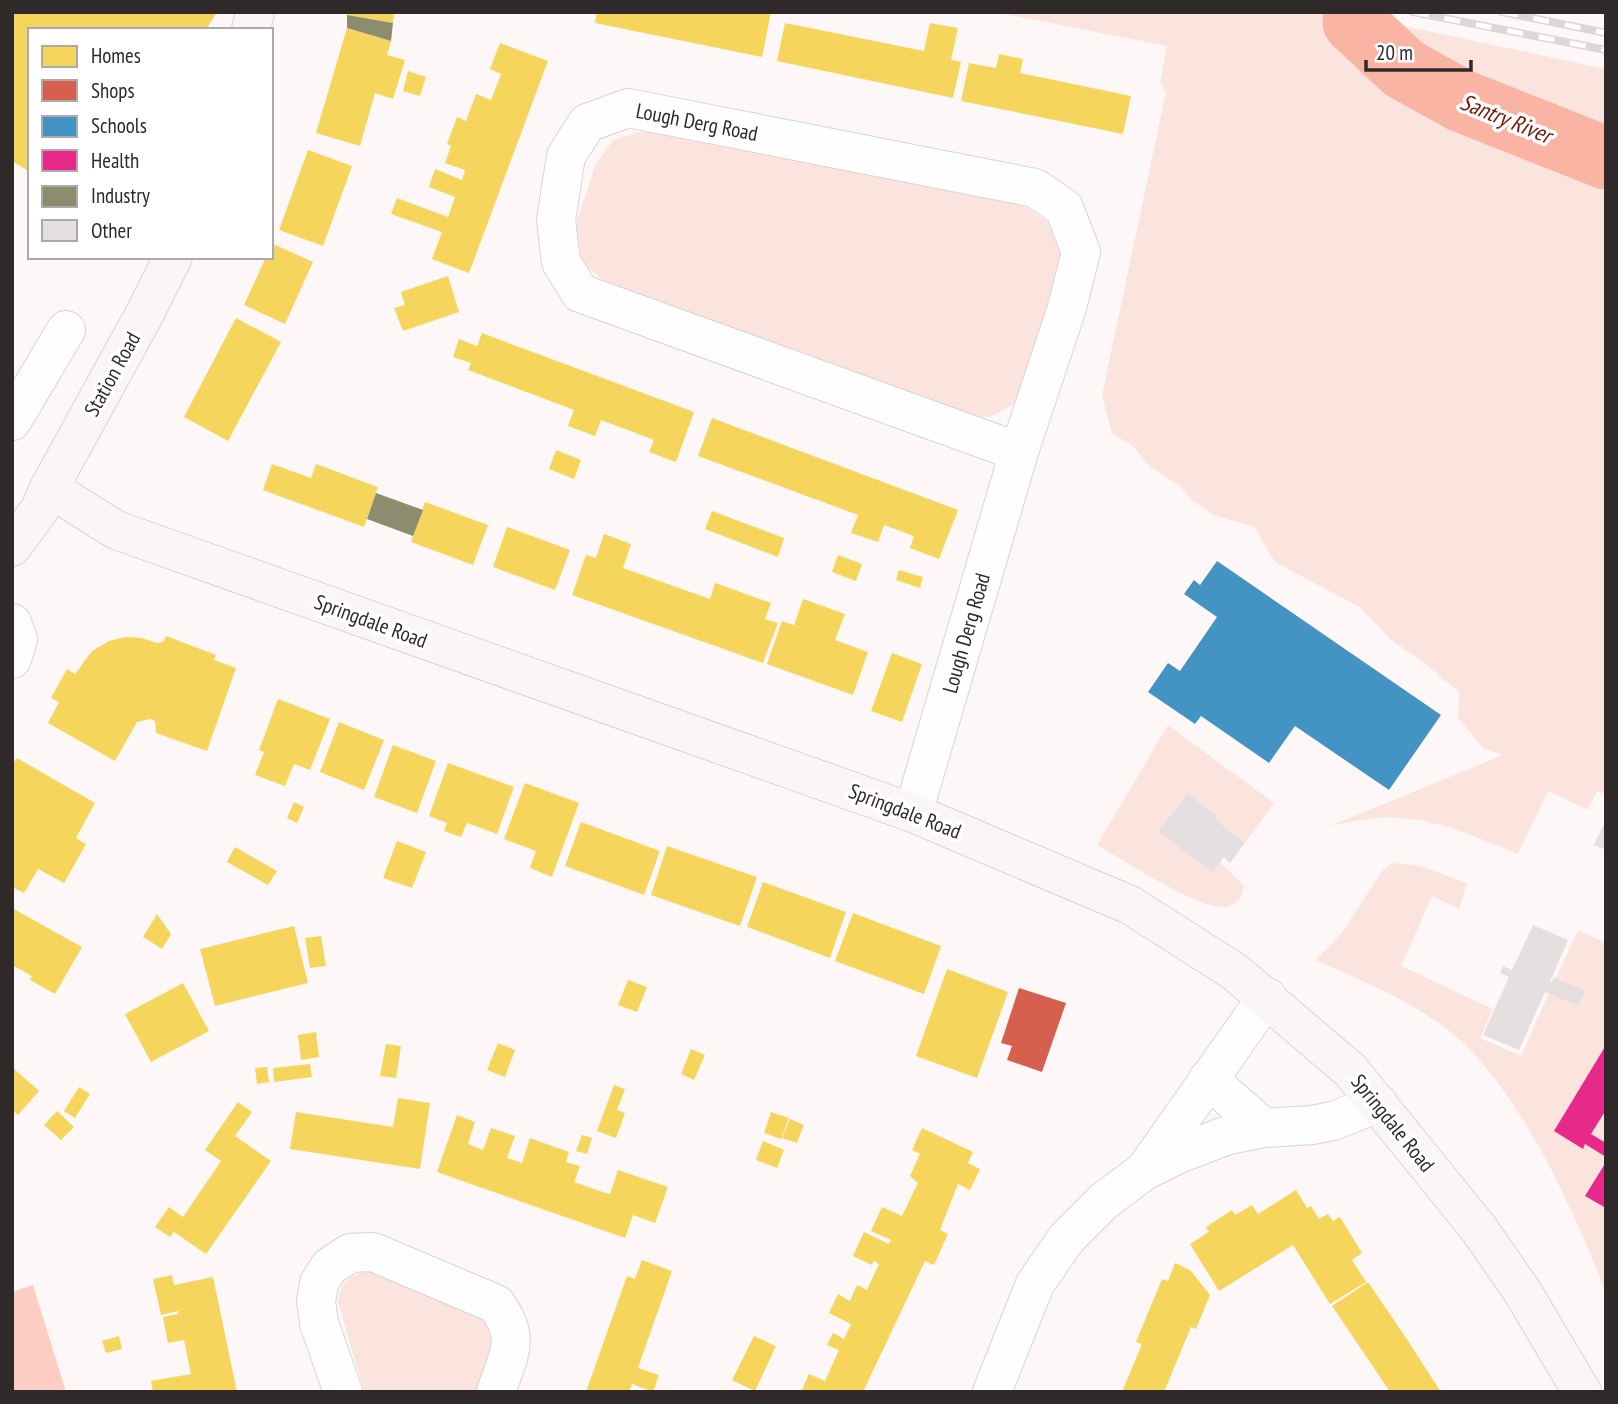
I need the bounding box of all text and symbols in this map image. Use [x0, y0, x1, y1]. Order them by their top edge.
legend [28, 28, 273, 259]
scale bar [1366, 28, 1471, 72]
text: 20 m [1376, 39, 1413, 66]
text: Homes [91, 42, 141, 69]
text: Shops [91, 77, 135, 104]
water label: Santry River [1456, 87, 1559, 151]
street label: Lough Derg Road [634, 97, 760, 147]
text: Schools [91, 112, 147, 139]
text: Health [91, 147, 139, 174]
text: Industry [91, 182, 150, 209]
text: Other [91, 217, 132, 244]
street label: Station Road [78, 327, 146, 421]
street label: Lough Derg Road [936, 570, 996, 696]
street label: Springdale Road [311, 588, 431, 654]
street label: Springdale Road [845, 777, 965, 845]
street label: Springdale Road [1345, 1069, 1441, 1177]

